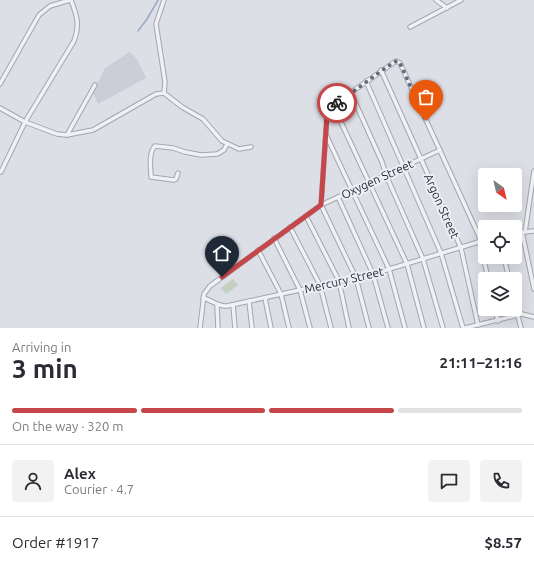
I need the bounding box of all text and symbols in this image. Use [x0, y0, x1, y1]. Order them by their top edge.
pin [409, 80, 443, 121]
courier [317, 83, 357, 123]
icon: bag [415, 86, 437, 108]
icon: bike [326, 92, 348, 114]
street label: Oxygen Street [339, 157, 415, 201]
north arrow [478, 168, 522, 212]
map controls [478, 168, 522, 316]
street label: Argon Street [422, 172, 462, 241]
button: locate [478, 220, 522, 264]
pin [205, 236, 239, 277]
icon: home [211, 242, 233, 264]
street label: Mercury Street [303, 265, 385, 295]
button: layers [478, 272, 522, 316]
text: Arriving in [12, 340, 71, 354]
text: 3 min [12, 354, 78, 383]
text: 21:11–21:16 [439, 354, 522, 371]
text: On the way · 320 m [12, 419, 124, 433]
button: person [12, 460, 54, 502]
button: chat [428, 460, 470, 502]
button: phone [480, 460, 522, 502]
text: Alex [64, 465, 96, 482]
text: Courier · 4.7 [64, 482, 134, 496]
text: Order #1917 [12, 534, 99, 551]
text: $8.57 [484, 534, 522, 551]

